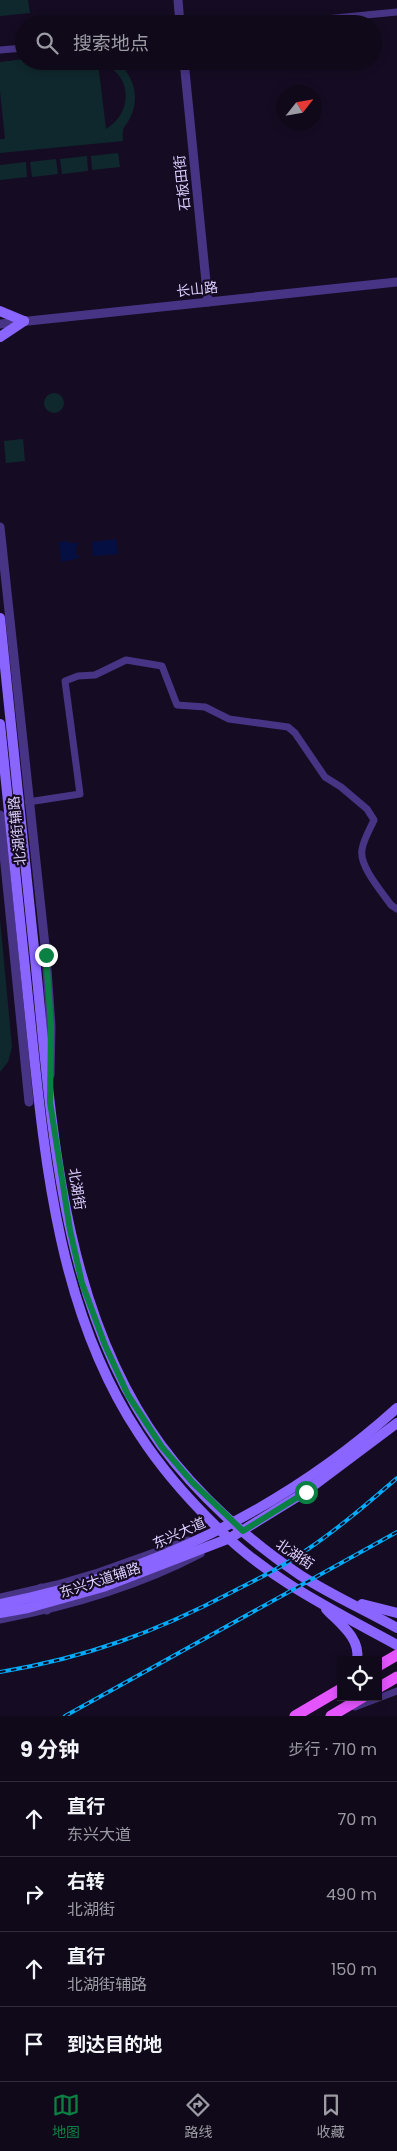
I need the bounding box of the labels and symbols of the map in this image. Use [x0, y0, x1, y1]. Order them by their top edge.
north arrow [277, 85, 322, 130]
street label: 石板田街 [169, 154, 195, 212]
street label: 长山路 [175, 277, 219, 301]
street label: 北湖街辅路 [3, 795, 31, 867]
route end [35, 944, 58, 967]
street label: 北湖街 [64, 1167, 90, 1211]
route start [295, 1481, 318, 1504]
street label: 东兴大道 [149, 1512, 209, 1554]
street label: 北湖街 [272, 1534, 318, 1574]
street label: 东兴大道辅路 [57, 1558, 143, 1602]

